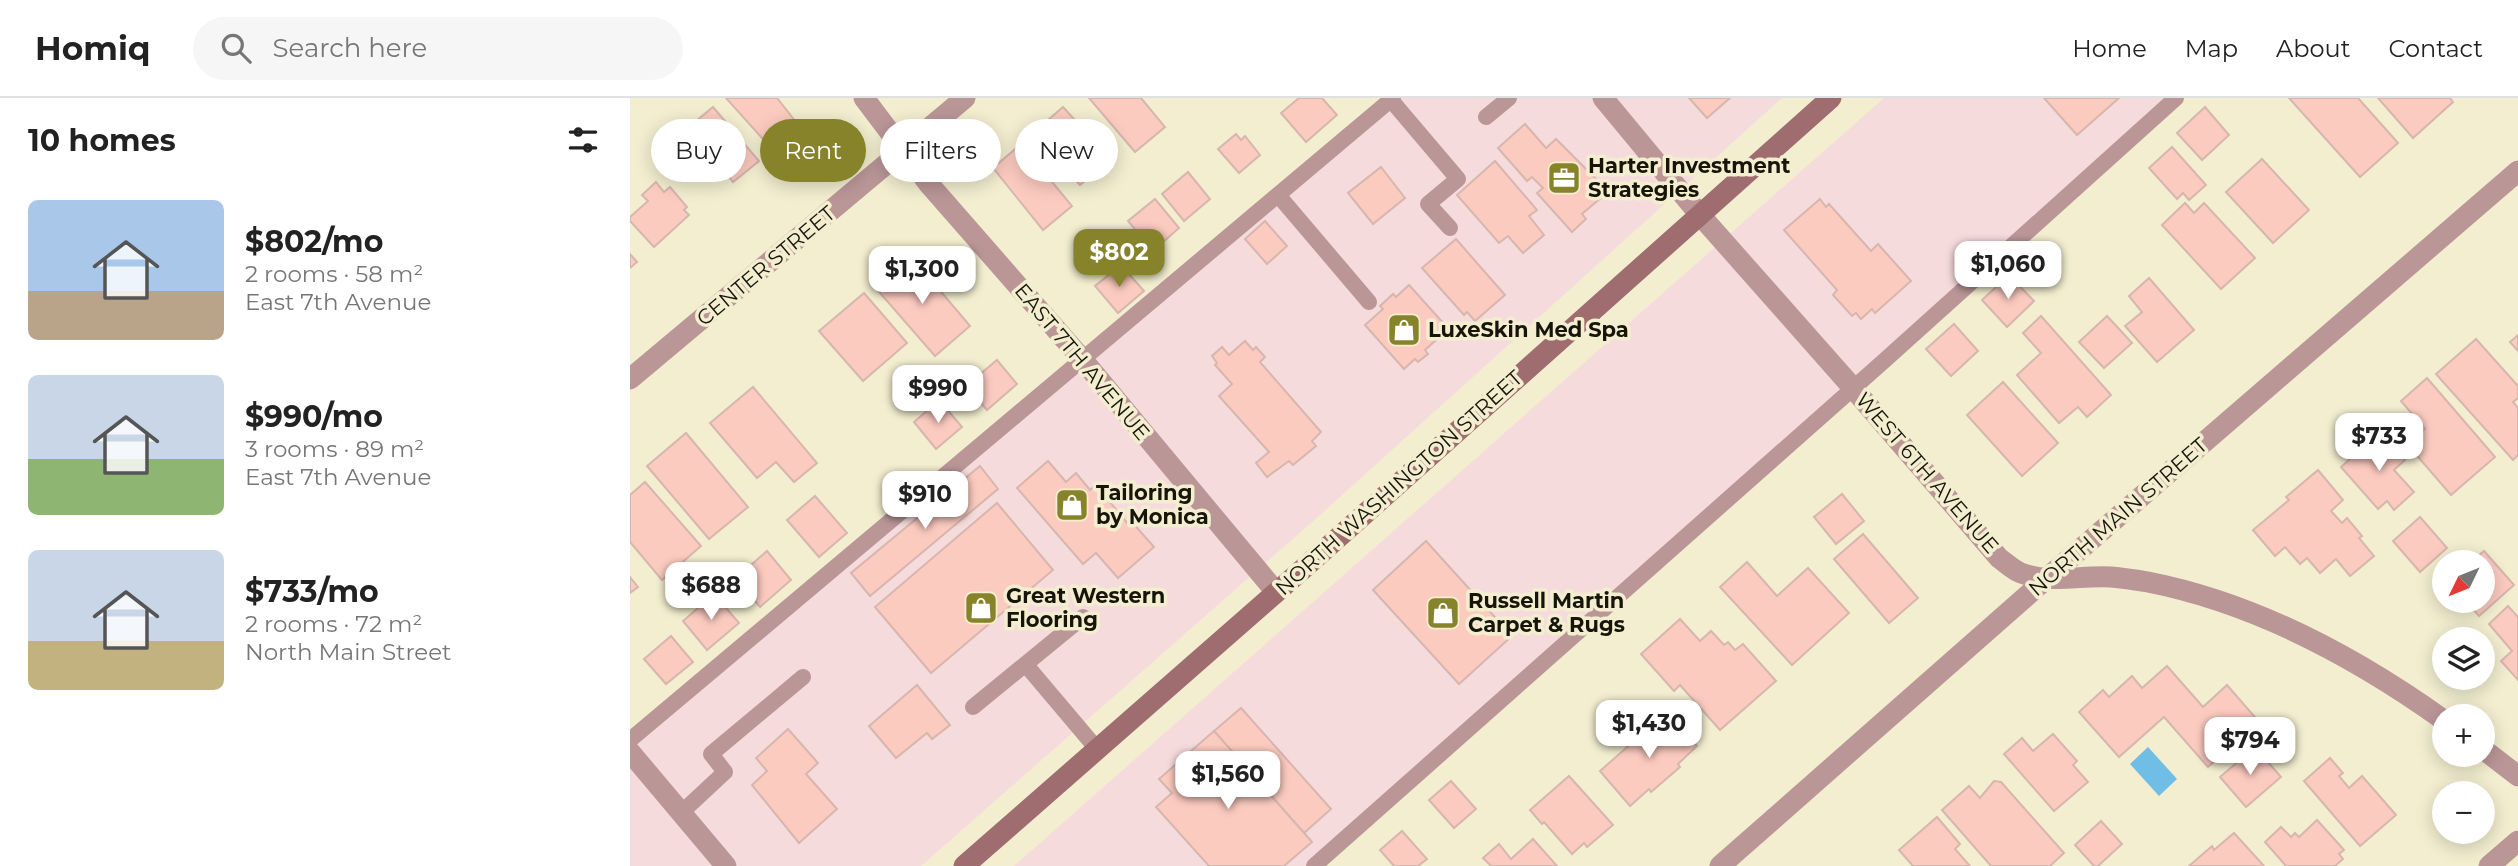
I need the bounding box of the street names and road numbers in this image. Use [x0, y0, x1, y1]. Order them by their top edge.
street label: CENTER STREET [691, 200, 840, 331]
street label: EAST 7TH AVENUE [1010, 278, 1155, 445]
street label: NORTH WASHINGTON STREET [1270, 365, 1527, 600]
street label: WEST 6TH AVENUE [1851, 387, 2004, 558]
street label: NORTH MAIN STREET [2023, 432, 2212, 601]

